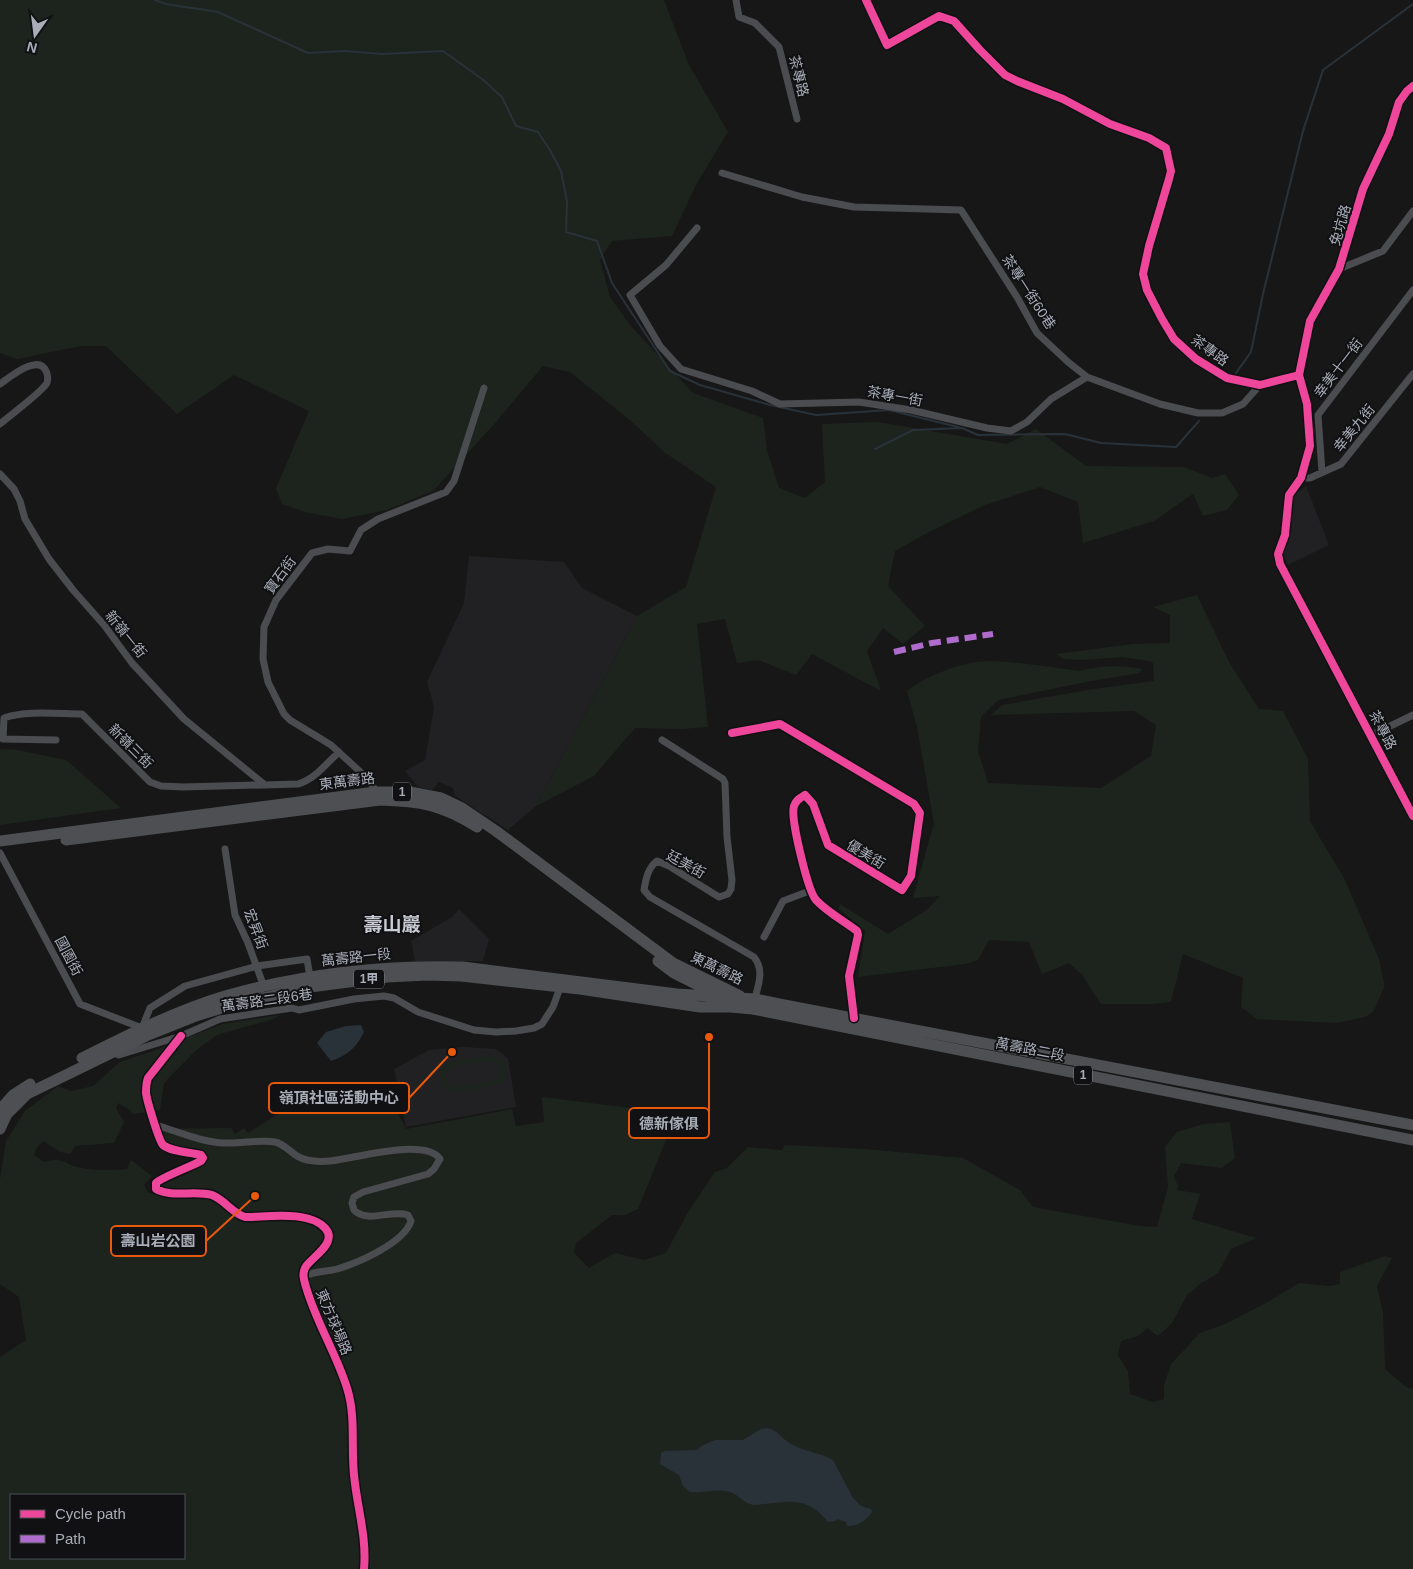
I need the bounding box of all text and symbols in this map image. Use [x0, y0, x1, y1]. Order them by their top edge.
north arrow [10, 10, 60, 60]
text: N [25, 39, 39, 57]
street label: 茶專路 [786, 54, 812, 98]
street label: 兔坑路 [1326, 203, 1354, 247]
street label: 茶專一街60巷 [999, 252, 1059, 332]
street label: 茶專路 [1188, 331, 1232, 369]
street label: 幸美十一街 [1311, 335, 1365, 401]
street label: 茶專一街 [866, 383, 924, 409]
street label: 幸美九街 [1330, 401, 1378, 455]
street label: 寶石街 [261, 553, 299, 597]
street label: 新嶺一街 [102, 607, 150, 661]
street label: 茶專路 [1366, 708, 1400, 752]
street label: 新嶺三街 [106, 721, 156, 771]
street label: 東萬壽路 [318, 770, 376, 792]
road number: 1 [393, 782, 411, 802]
street label: 優美街 [844, 836, 888, 872]
street label: 廷美街 [664, 847, 708, 881]
street label: 宏昇街 [241, 907, 271, 951]
district label: 壽山巖 [363, 914, 421, 935]
street label: 國園街 [52, 934, 86, 978]
street label: 萬壽路一段 [320, 945, 392, 969]
street label: 東萬壽路 [688, 949, 746, 987]
road number: 1甲 [354, 970, 384, 989]
street label: 萬壽路二段6巷 [220, 986, 314, 1014]
street label: 萬壽路二段 [994, 1034, 1066, 1064]
road number: 1 [1074, 1066, 1092, 1084]
callout: 嶺頂社區活動中心 [269, 1083, 409, 1113]
text: 嶺頂社區活動中心 [279, 1089, 399, 1106]
callout: 德新傢俱 [629, 1108, 709, 1138]
text: 德新傢俱 [639, 1115, 699, 1132]
callout: 壽山岩公園 [111, 1226, 206, 1256]
text: 壽山岩公園 [120, 1232, 196, 1249]
street label: 東方球場路 [313, 1287, 355, 1357]
legend [10, 1494, 185, 1559]
text: Cycle path [55, 1505, 126, 1522]
text: Path [55, 1530, 86, 1547]

